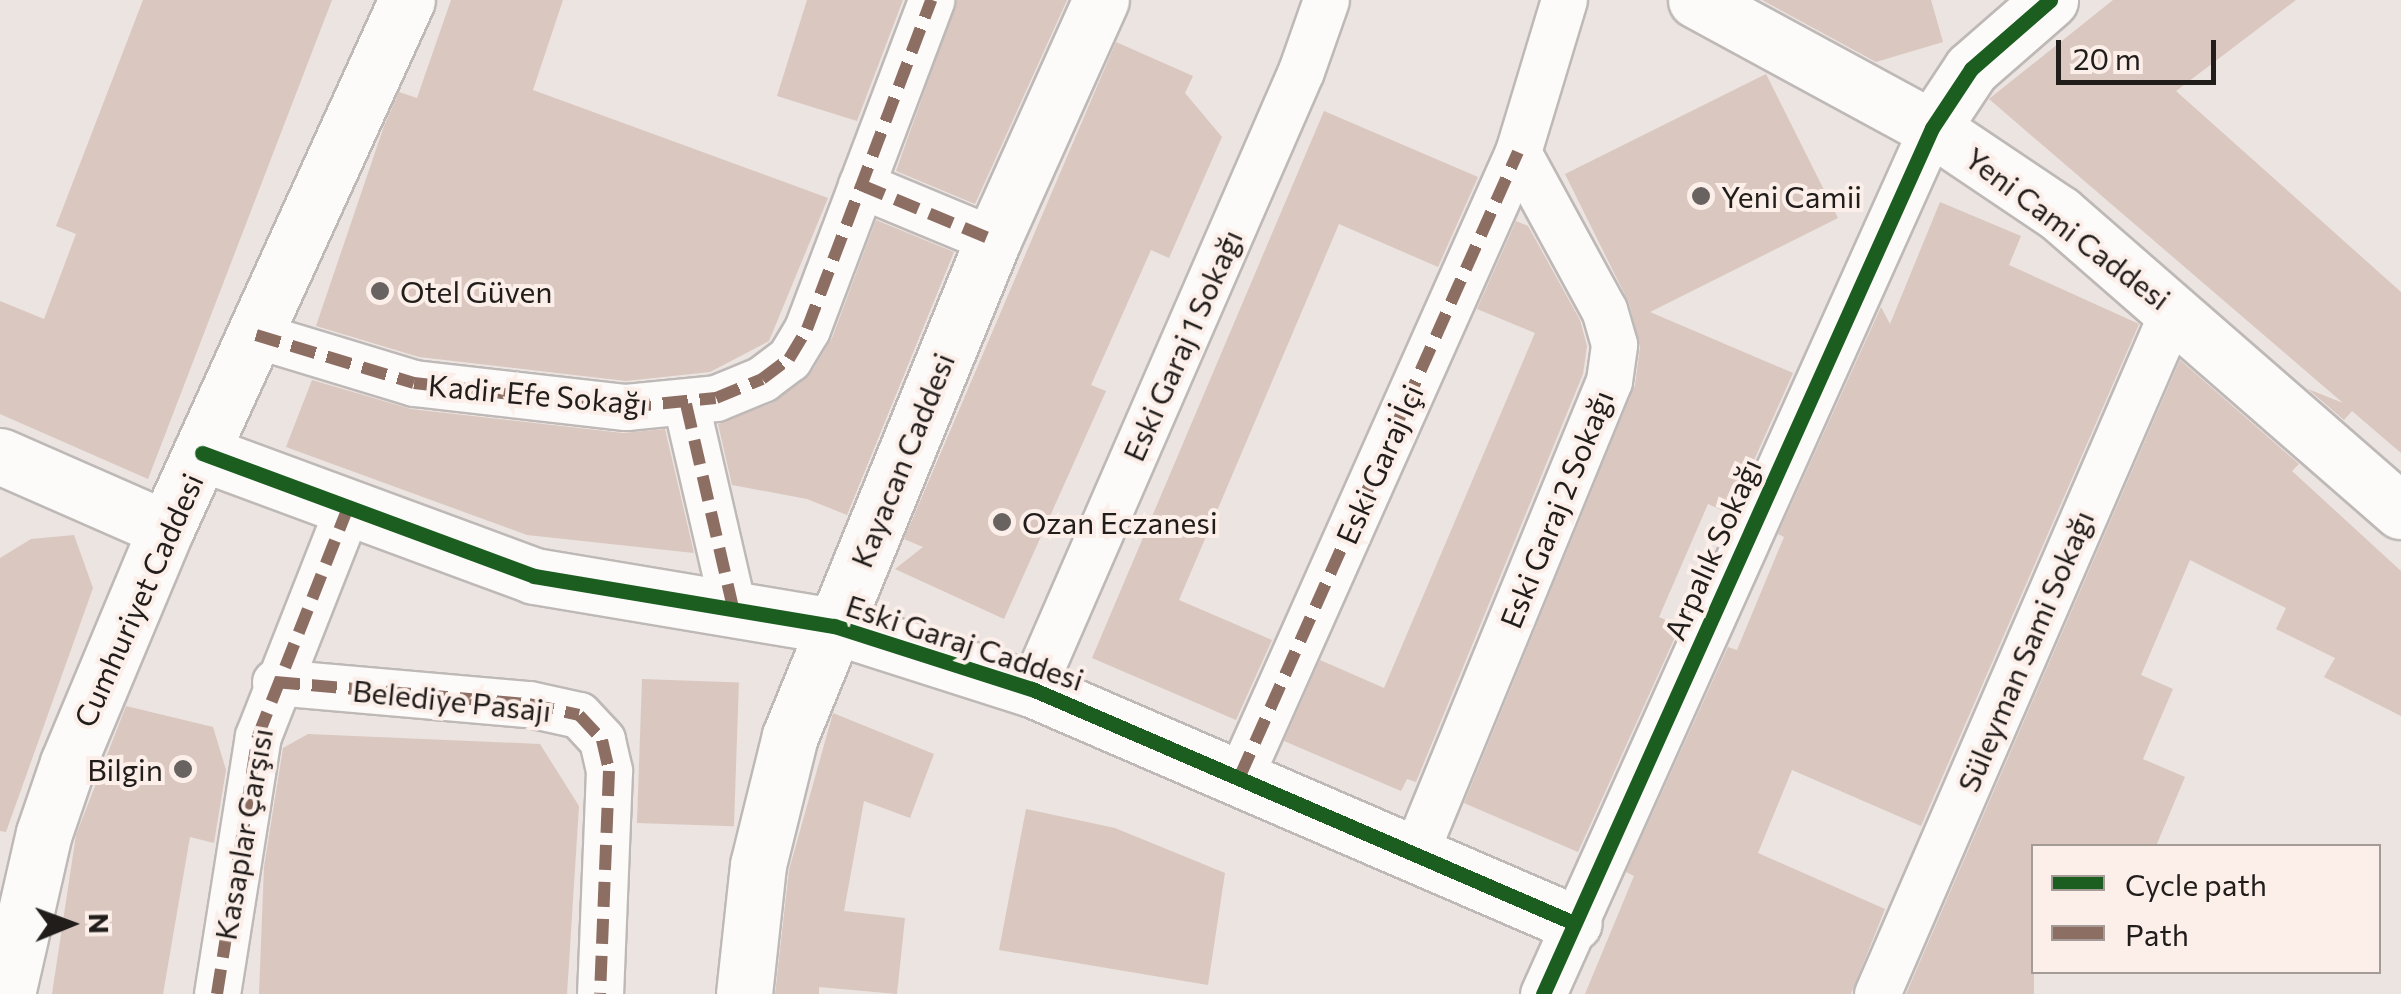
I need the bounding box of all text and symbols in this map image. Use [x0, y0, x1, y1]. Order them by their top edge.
scale bar [2061, 20, 2221, 82]
text: 20 m [2073, 39, 2141, 76]
street label: Yeni Cami Caddesi [1958, 139, 2178, 317]
place label: Yeni Camii [1721, 178, 1862, 214]
marker: Yeni Camii [1690, 185, 1712, 207]
street label: Eski Garaj 1 Sokağı [1115, 224, 1249, 466]
place label: Otel Güven [400, 273, 552, 309]
marker: Otel Güven [369, 280, 391, 302]
street label: Kayacan Caddesi [843, 348, 961, 572]
street label: Kadir Efe Sokağı [427, 366, 649, 422]
street label: Eski Garaj İçi [1328, 379, 1430, 549]
street label: Eski Garaj 2 Sokağı [1492, 385, 1620, 633]
street label: Arpalık Sokağı [1656, 453, 1768, 645]
street label: Cumhuriyet Caddesi [66, 468, 210, 732]
place label: Ozan Eczanesi [1022, 504, 1218, 540]
street label: Süleyman Sami Sokağı [1949, 505, 2101, 797]
marker: Ozan Eczanesi [991, 511, 1013, 533]
street label: Eski Garaj Caddesi [842, 587, 1088, 697]
street label: Belediye Pasajı [351, 672, 553, 728]
street label: Kasaplar Çarşısı [207, 725, 279, 943]
place label: Bilgin [87, 751, 163, 787]
marker: Bilgin [172, 758, 194, 780]
legend [2031, 844, 2381, 974]
text: Cycle path [2125, 865, 2267, 902]
north arrow [20, 874, 120, 974]
text: N [83, 913, 117, 934]
text: Path [2125, 915, 2189, 952]

